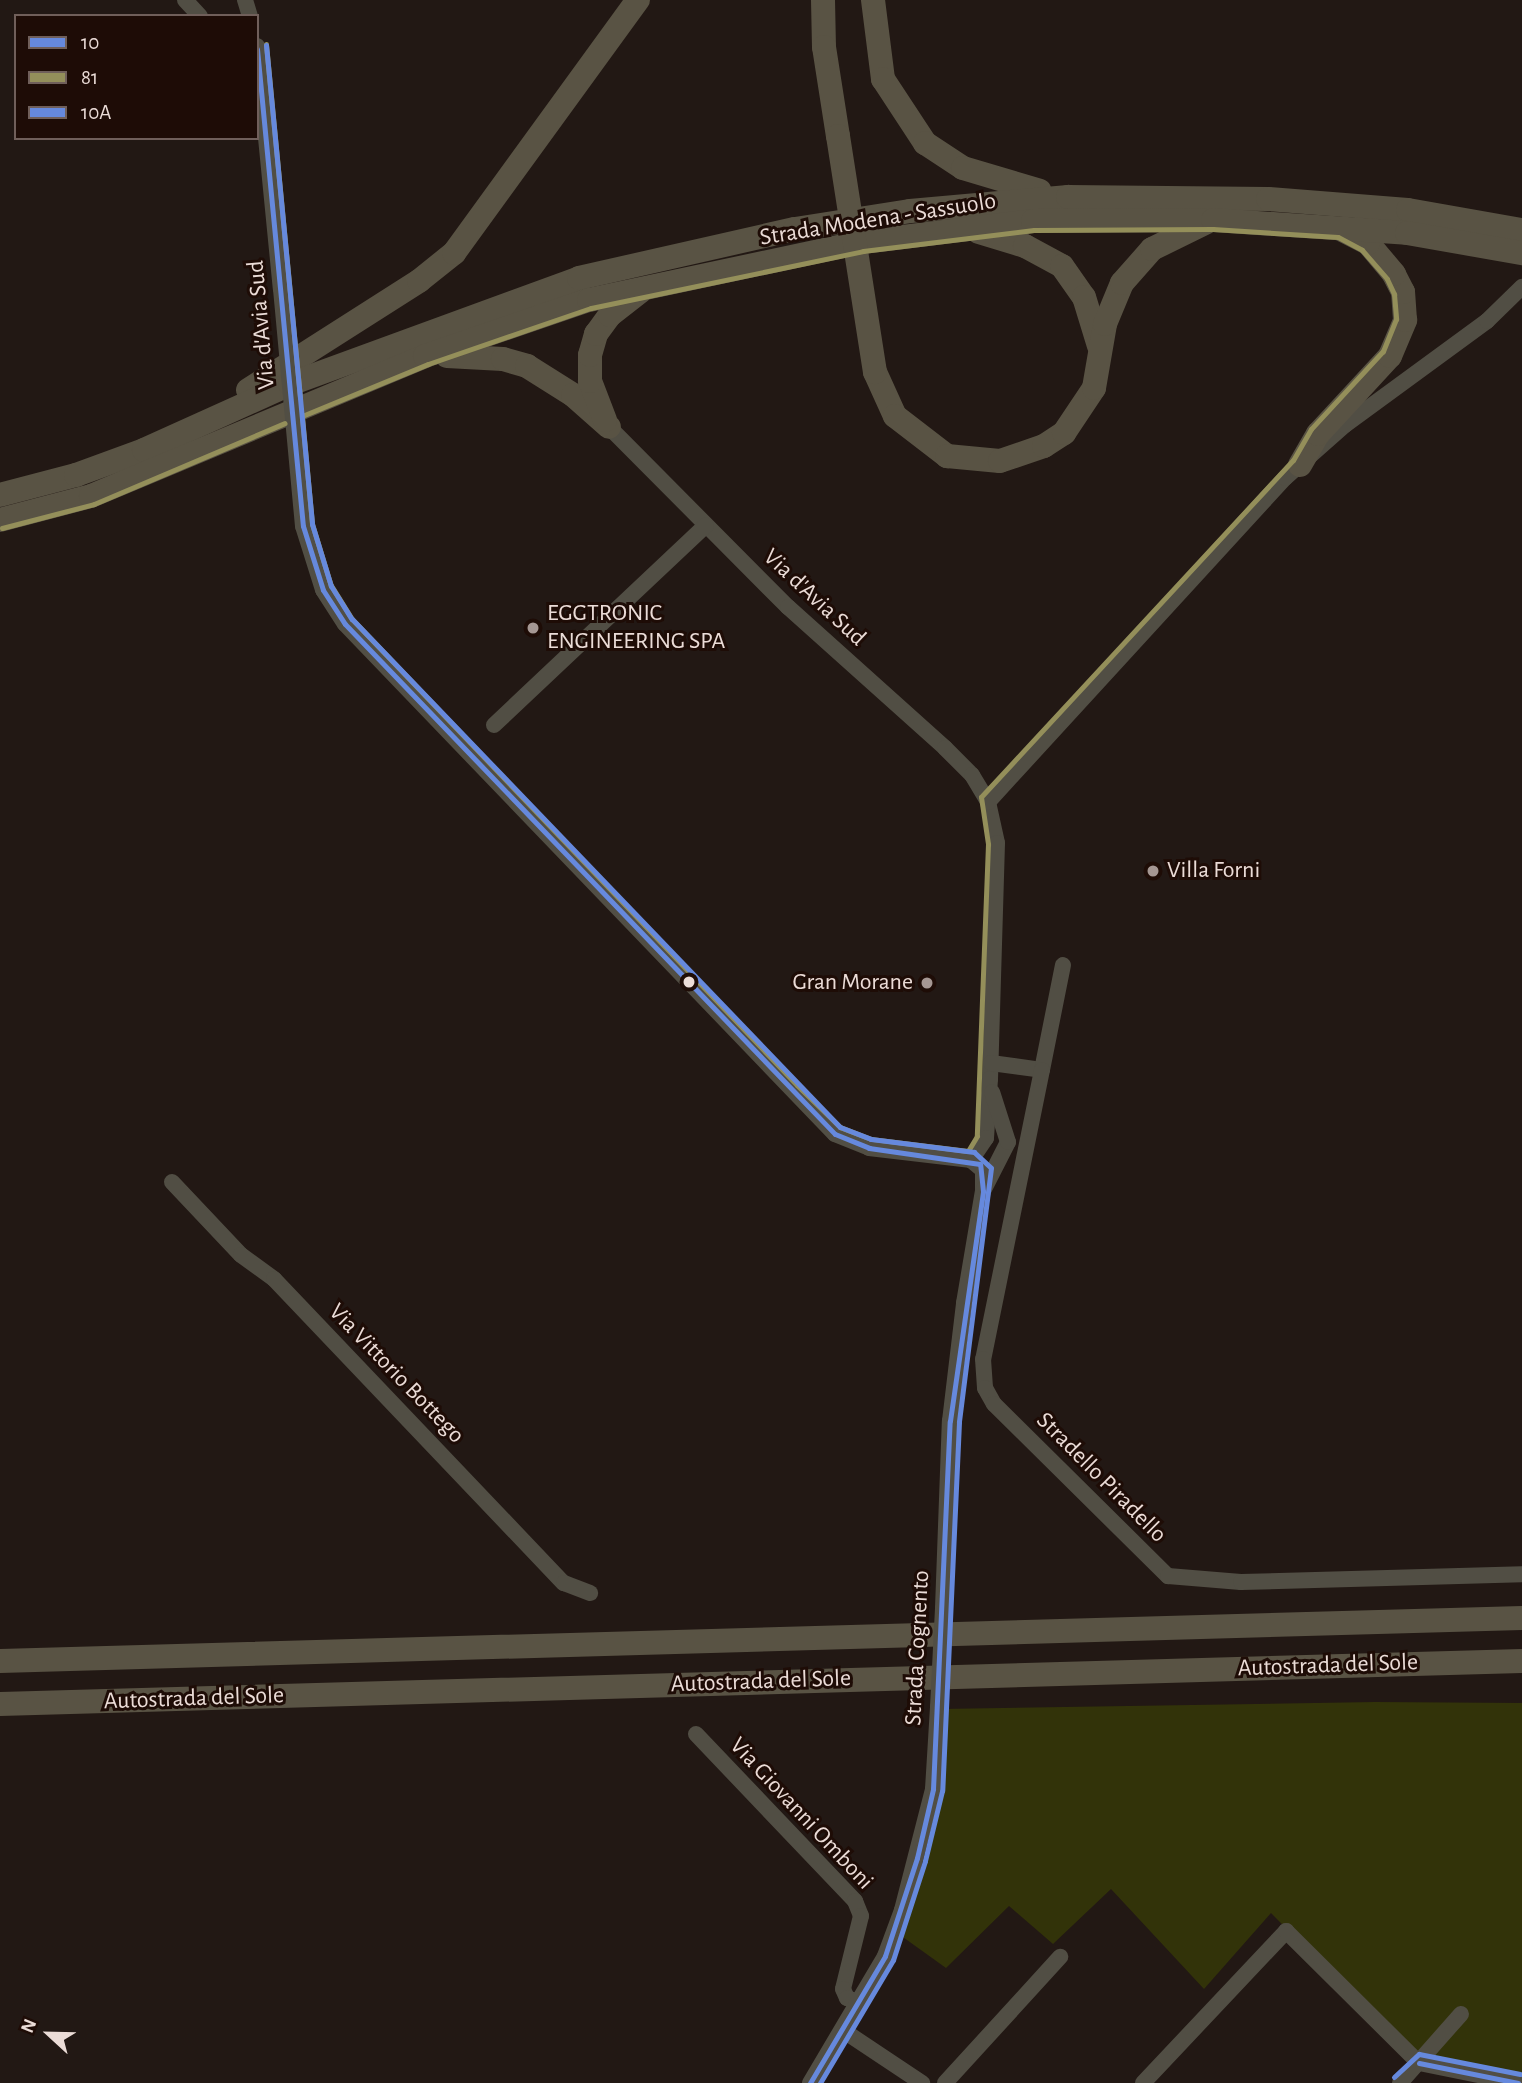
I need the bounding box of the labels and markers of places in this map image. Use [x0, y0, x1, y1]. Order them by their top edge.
place label: EGGTRONIC ENGINEERING SPA [547, 600, 725, 656]
marker: EGGTRONIC ENGINEERING SPA [525, 620, 541, 636]
place label: Villa Forni [1167, 857, 1260, 885]
marker: Villa Forni [1145, 863, 1161, 879]
place label: Gran Morane [793, 969, 913, 997]
unlabelled marker [682, 975, 696, 989]
marker: Gran Morane [919, 975, 935, 991]

